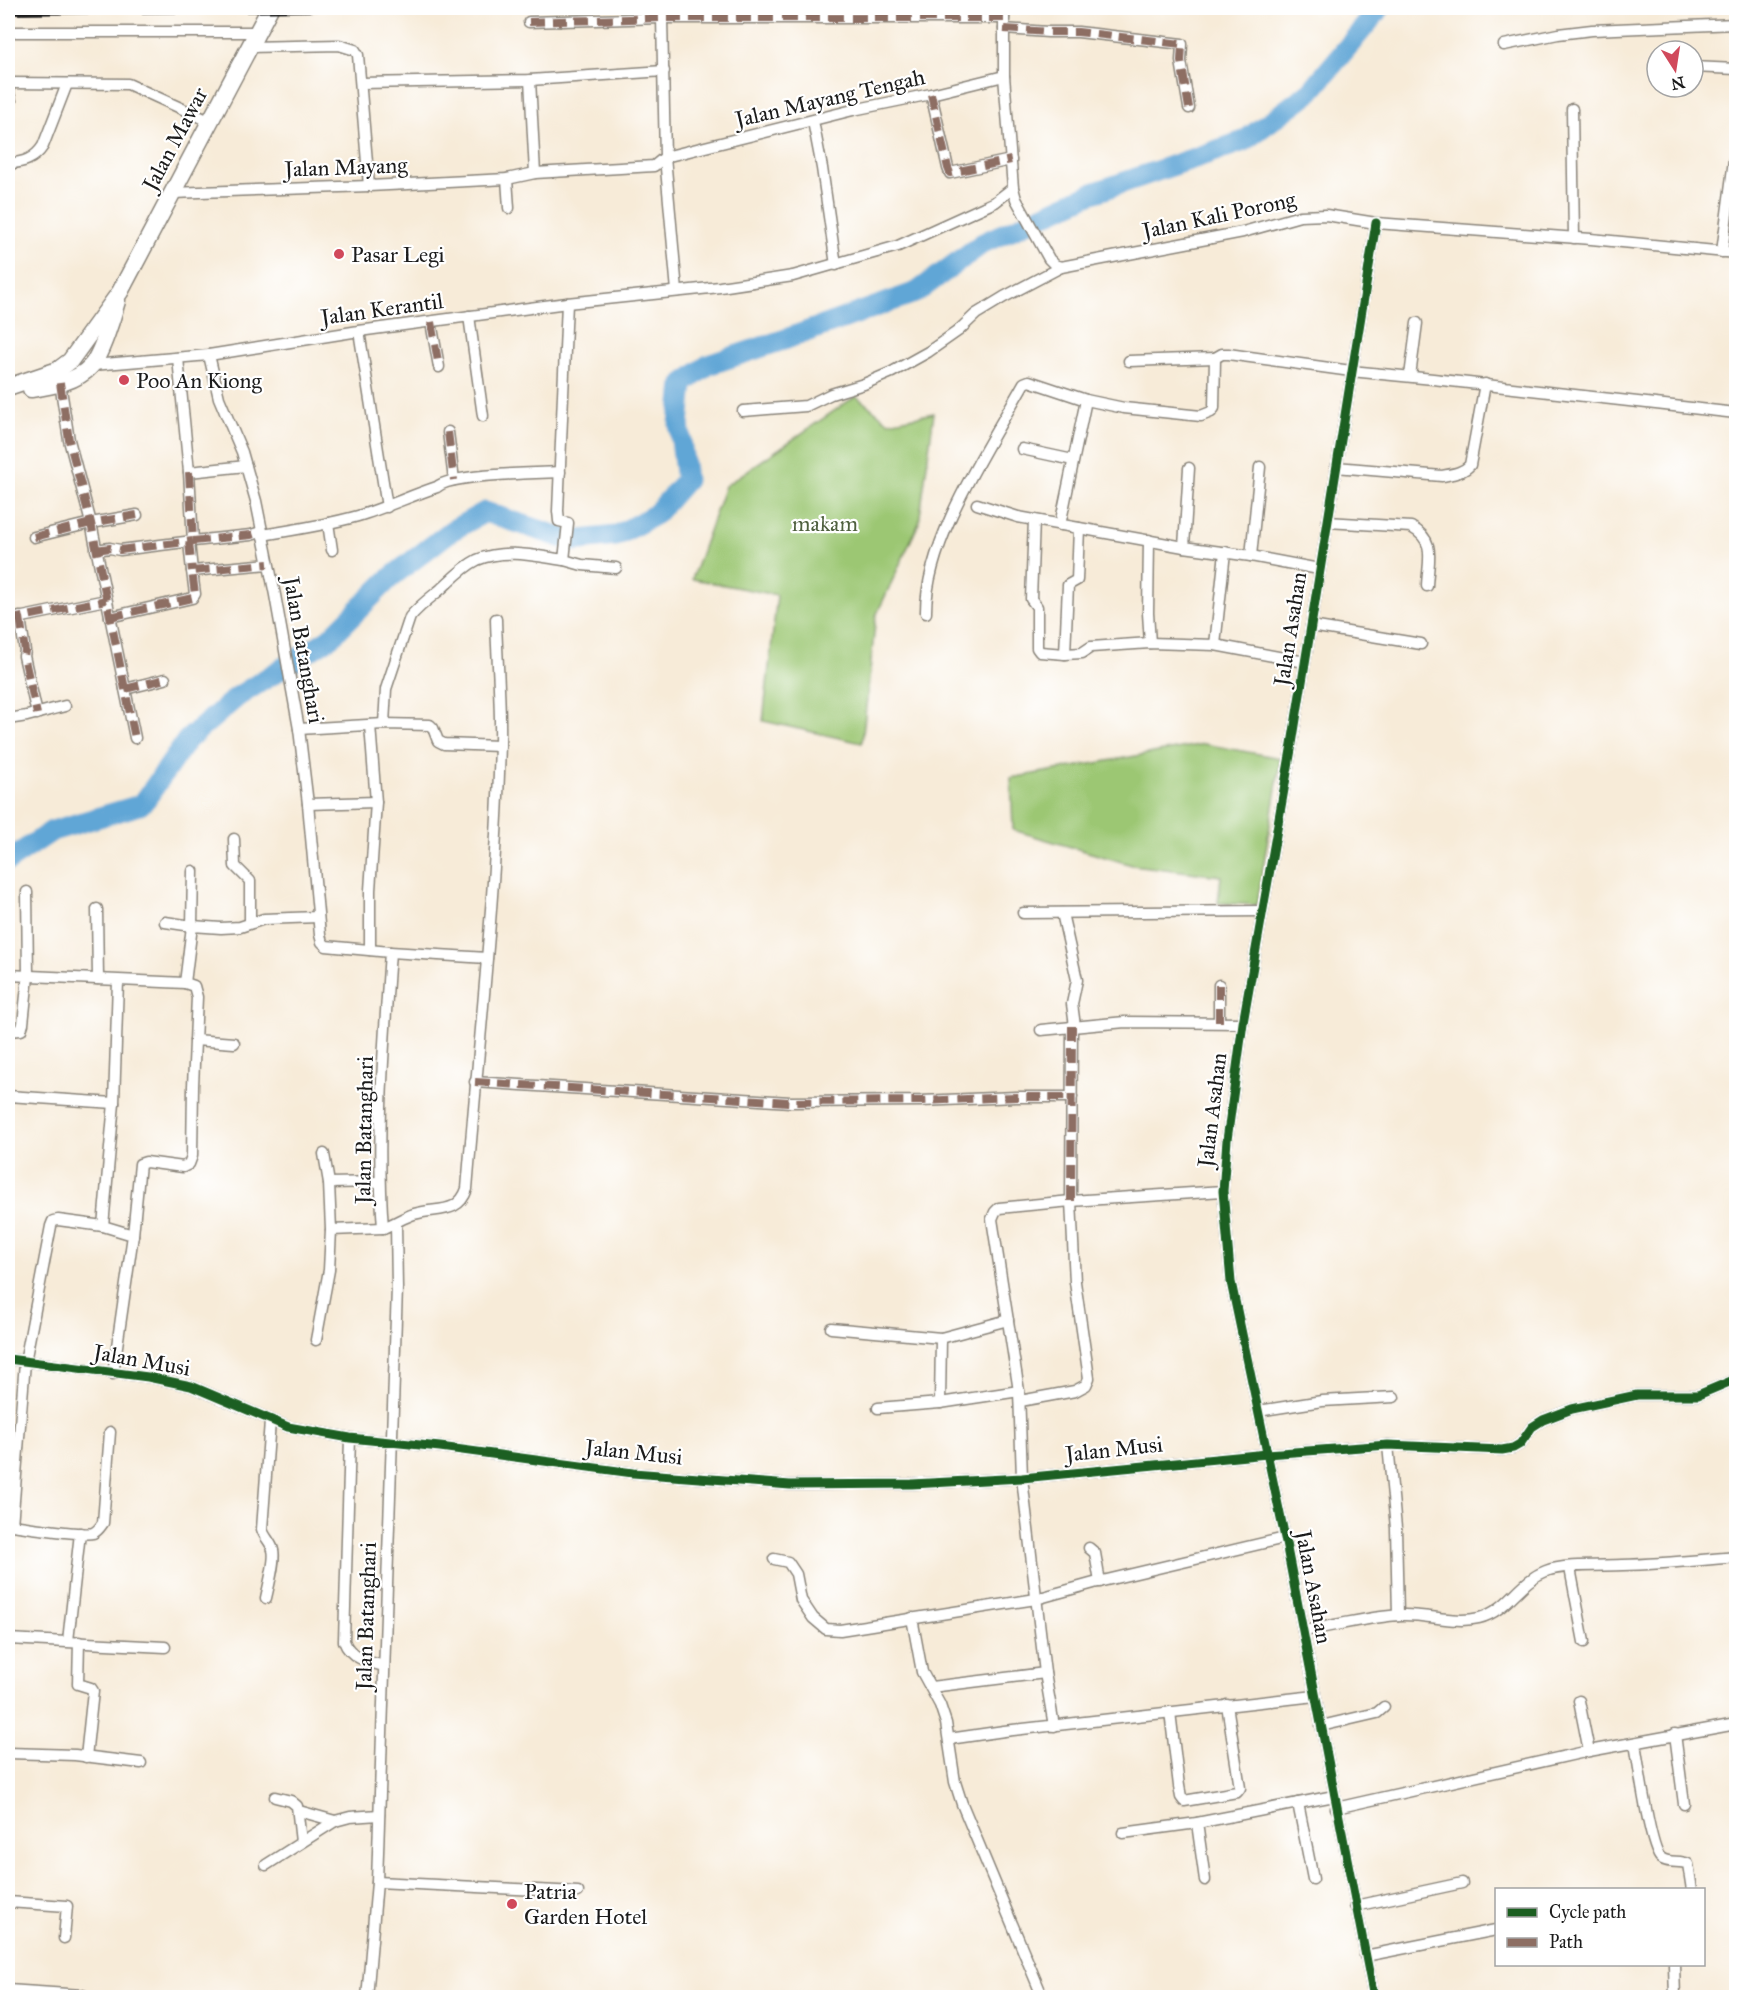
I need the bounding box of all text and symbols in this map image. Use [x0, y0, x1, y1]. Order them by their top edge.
north arrow [1645, 39, 1705, 99]
street label: Jalan Mayang Tengah [731, 63, 927, 133]
text: N [1669, 72, 1687, 94]
street label: Jalan Mawar [136, 82, 214, 197]
street label: Jalan Mayang [282, 151, 409, 183]
street label: Jalan Kali Porong [1138, 185, 1299, 245]
place label: Pasar Legi [351, 241, 445, 268]
marker: Pasar Legi [332, 247, 346, 261]
street label: Jalan Kerantil [317, 287, 445, 331]
place label: Poo An Kiong [136, 367, 262, 394]
marker: Poo An Kiong [117, 373, 131, 387]
park label: makam [792, 510, 858, 537]
street label: Jalan Asahan [1267, 570, 1312, 690]
street label: Jalan Batanghari [277, 573, 330, 725]
street label: Jalan Asahan [1191, 1051, 1232, 1171]
street label: Jalan Batanghari [349, 1056, 379, 1206]
street label: Jalan Musi [90, 1338, 192, 1382]
street label: Jalan Musi [1062, 1430, 1164, 1468]
street label: Jalan Musi [582, 1433, 684, 1471]
street label: Jalan Asahan [1289, 1526, 1338, 1646]
street label: Jalan Batanghari [350, 1541, 382, 1693]
place label: Patria Garden Hotel [524, 1878, 647, 1930]
legend [1495, 1888, 1705, 1966]
marker: Patria Garden Hotel [505, 1897, 519, 1911]
text: Cycle path [1549, 1901, 1626, 1923]
text: Path [1549, 1931, 1583, 1953]

